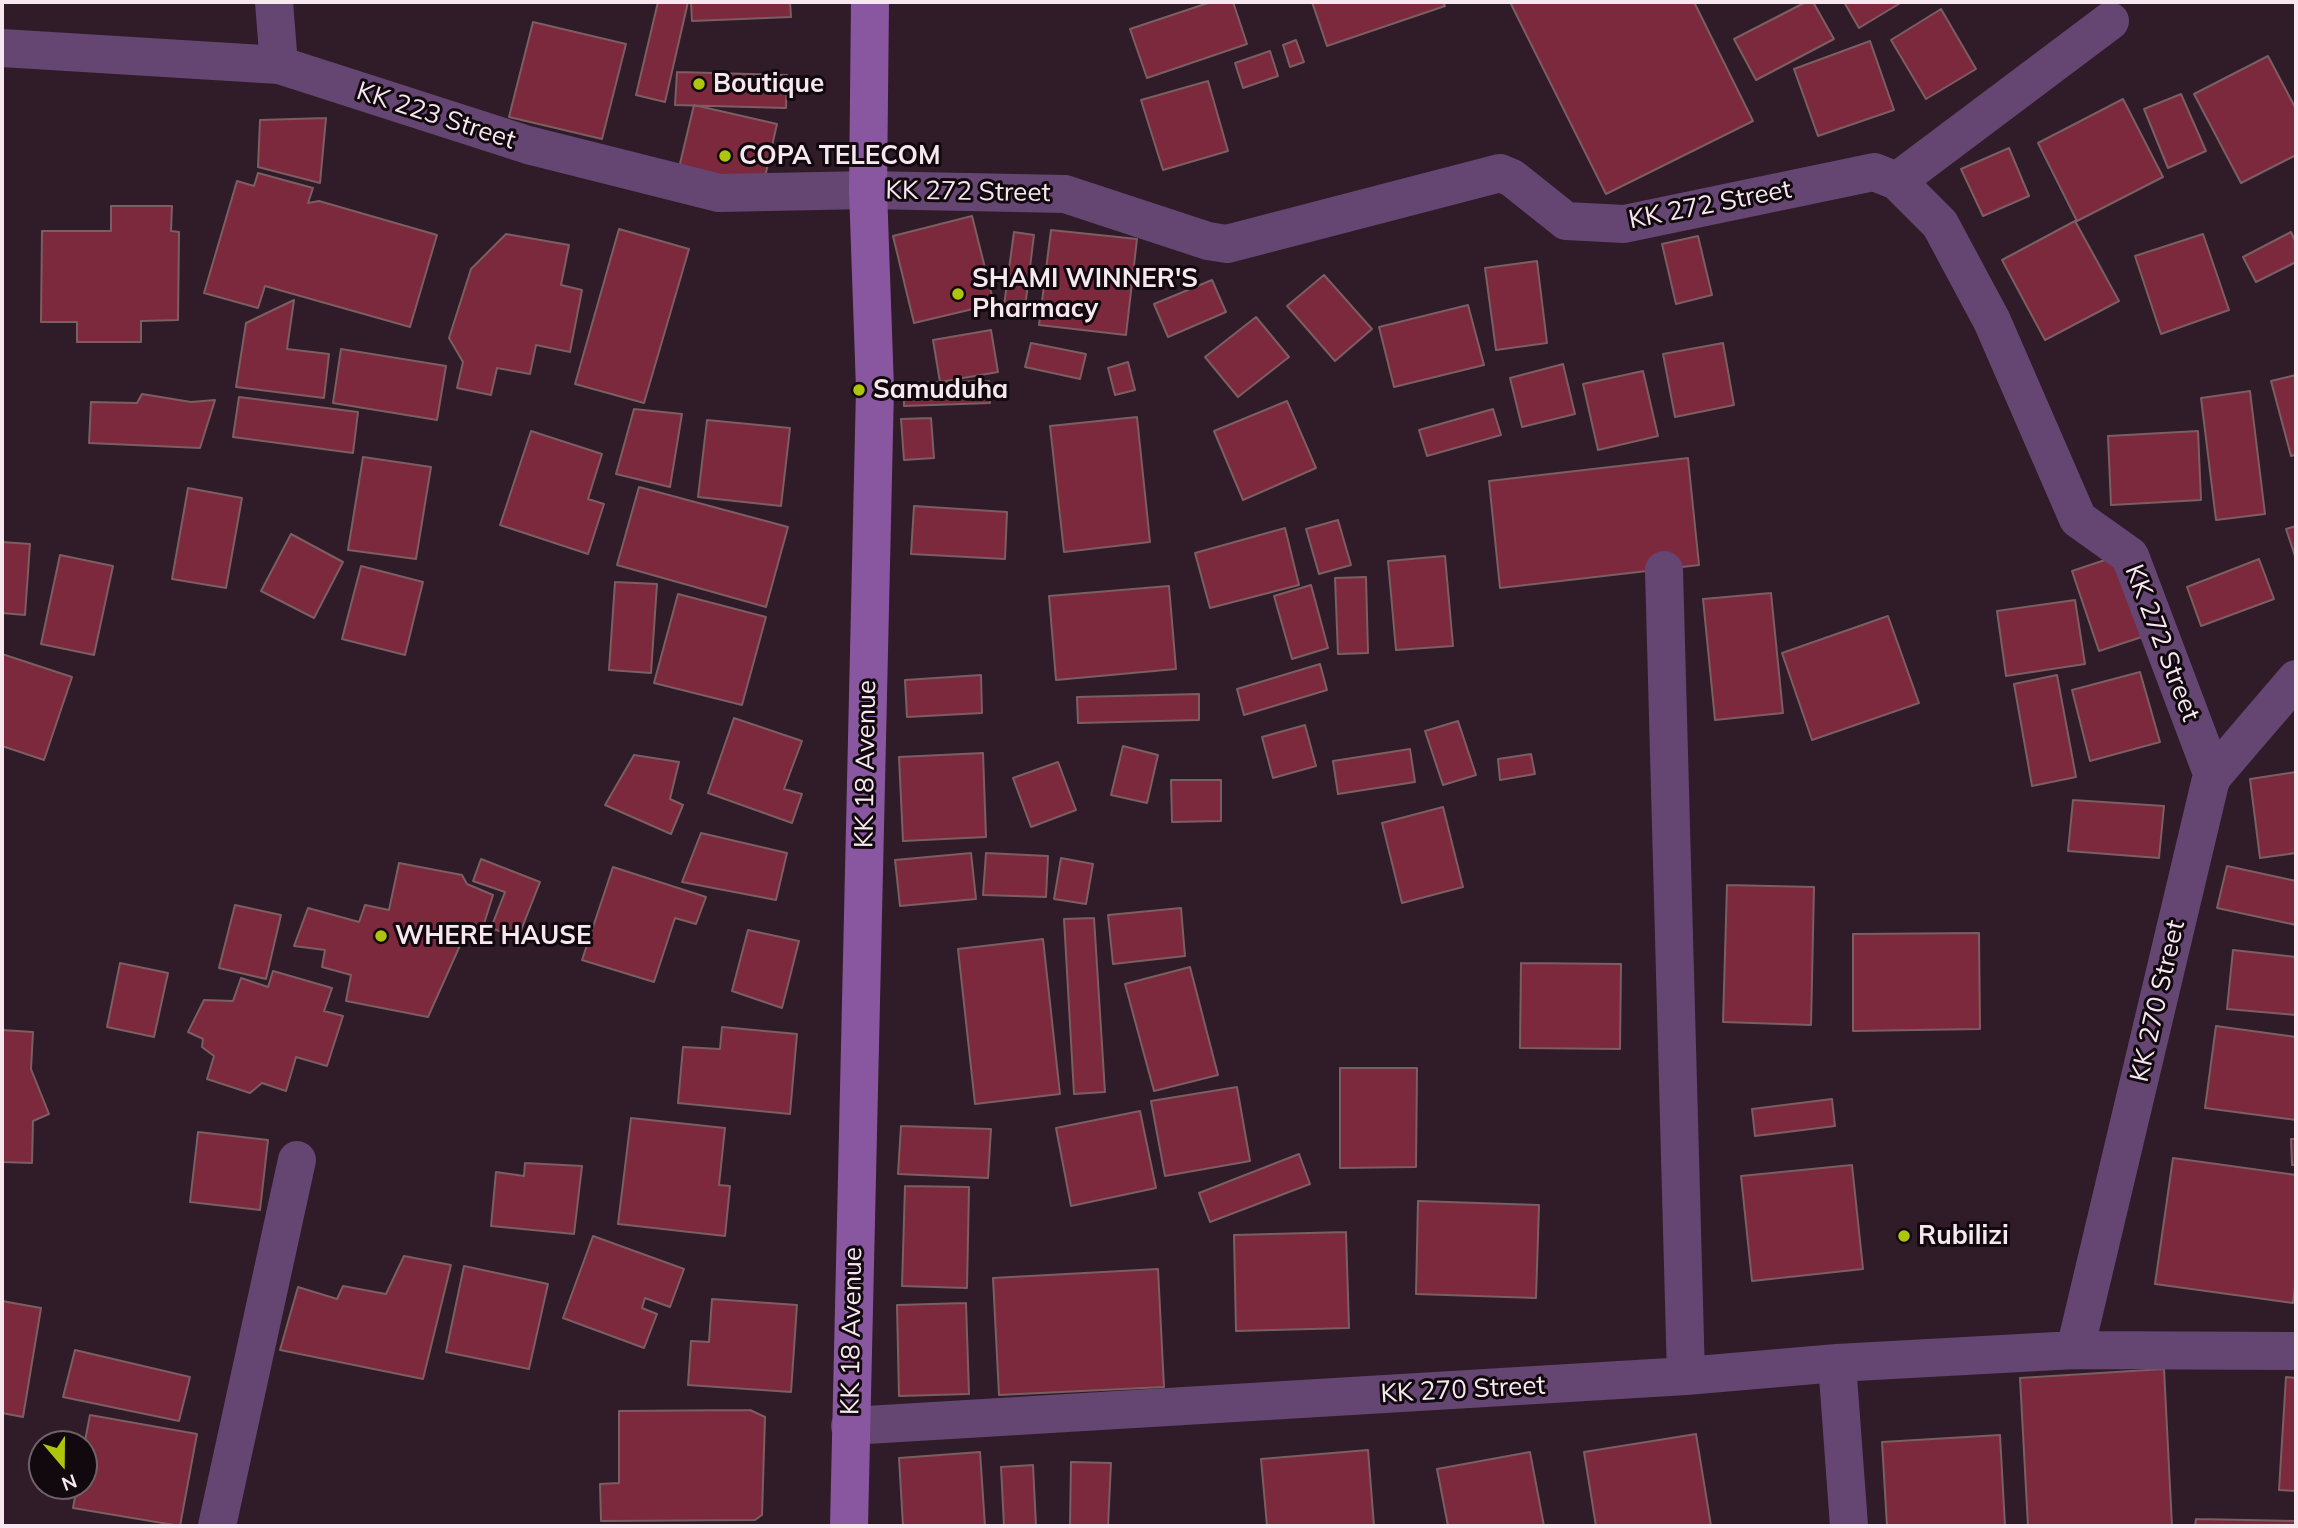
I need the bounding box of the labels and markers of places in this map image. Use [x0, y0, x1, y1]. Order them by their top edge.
place label: Boutique [713, 68, 824, 100]
marker: Boutique [691, 76, 707, 92]
place label: COPA TELECOM [739, 140, 941, 172]
marker: COPA TELECOM [717, 148, 733, 164]
place label: SHAMI WINNER'S Pharmacy [972, 263, 1198, 324]
marker: SHAMI WINNER'S Pharmacy [950, 286, 966, 302]
place label: Samuduha [873, 374, 1008, 406]
marker: Samuduha [851, 382, 867, 398]
place label: WHERE HAUSE [395, 920, 592, 952]
marker: WHERE HAUSE [373, 928, 389, 944]
place label: Rubilizi [1918, 1220, 2009, 1252]
marker: Rubilizi [1896, 1228, 1912, 1244]

